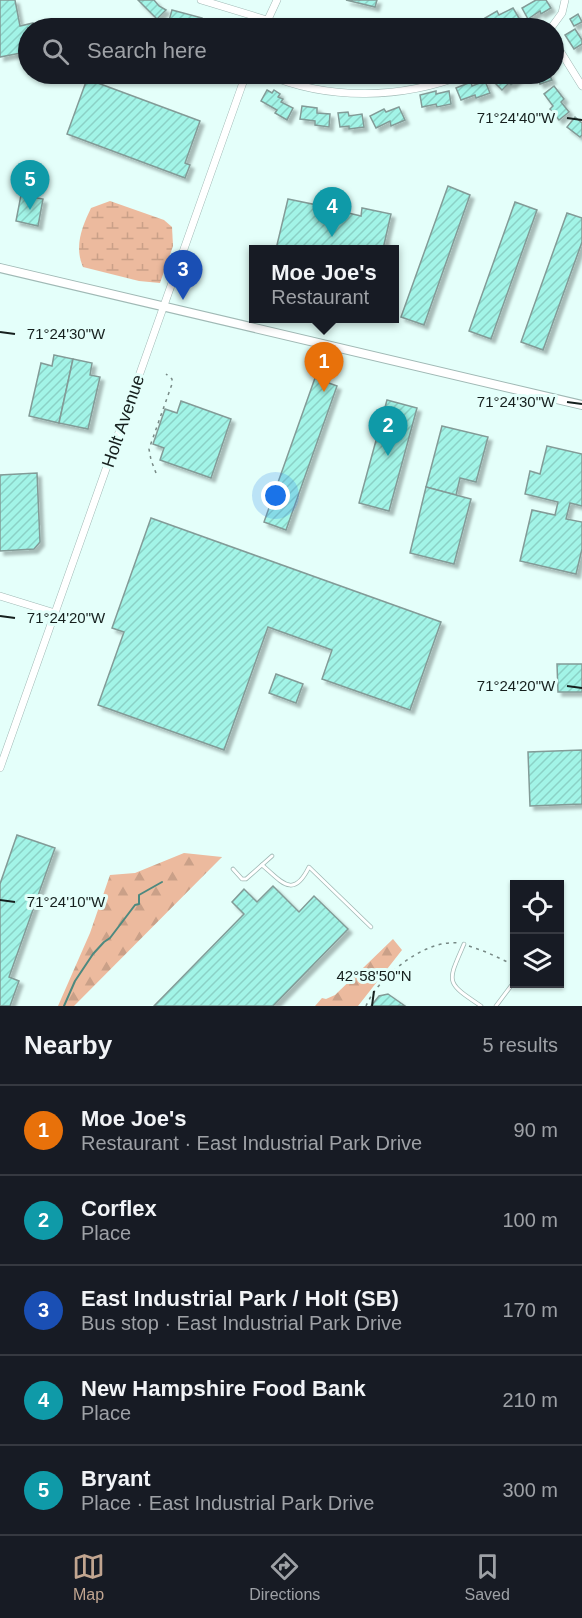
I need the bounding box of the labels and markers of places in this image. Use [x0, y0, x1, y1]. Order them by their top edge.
pin: 5 [10, 160, 50, 210]
pin: 4 [312, 188, 352, 237]
pin: 3 [164, 250, 202, 300]
pin: 1 [304, 342, 344, 392]
pin: 2 [368, 406, 408, 456]

